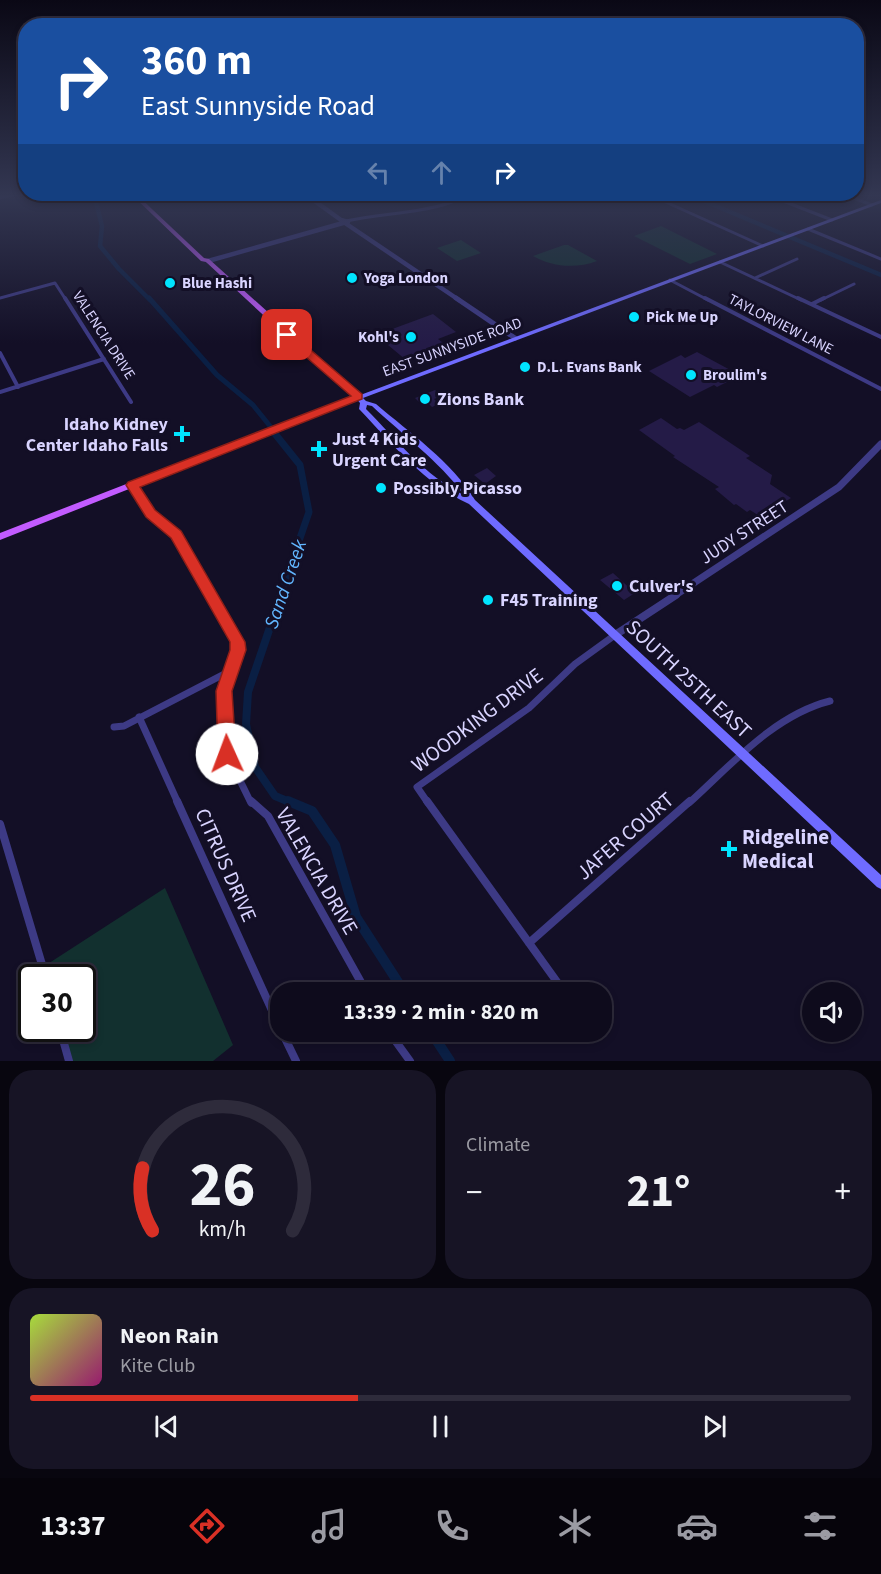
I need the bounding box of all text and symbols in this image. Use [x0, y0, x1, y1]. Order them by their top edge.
text: 360 m [141, 31, 252, 91]
icon: right [42, 42, 120, 120]
text: East Sunnyside Road [141, 87, 375, 126]
icon: left [362, 156, 395, 189]
icon: ahead [425, 156, 458, 189]
icon: right [488, 156, 521, 189]
place label: Yoga London [363, 268, 448, 289]
marker: Yoga London [345, 271, 359, 285]
place label: Blue Hashi [182, 273, 252, 294]
marker: Blue Hashi [163, 276, 177, 290]
street label: VALENCIA DRIVE [67, 287, 140, 384]
street label: TAYLORVIEW LANE [725, 289, 837, 360]
place label: Pick Me Up [646, 307, 718, 328]
pin [261, 309, 312, 360]
marker: Pick Me Up [627, 310, 641, 324]
street label: EAST SUNNYSIDE ROAD [380, 313, 525, 382]
icon: arrive [270, 318, 303, 351]
place label: Kohl's [358, 327, 399, 348]
marker: Kohl's [404, 330, 418, 344]
place label: D.L. Evans Bank [537, 357, 643, 378]
marker: D.L. Evans Bank [518, 360, 532, 374]
place label: Broulim's [703, 365, 767, 386]
marker: Broulim's [684, 368, 698, 382]
place label: Zions Bank [437, 387, 524, 412]
marker: Zions Bank [418, 392, 432, 406]
place label: Idaho Kidney Center Idaho Falls [26, 412, 169, 458]
marker: Idaho Kidney Center Idaho Falls [173, 425, 191, 443]
place label: Just 4 Kids Urgent Care [332, 427, 427, 473]
marker: Just 4 Kids Urgent Care [310, 440, 328, 458]
place label: Possibly Picasso [393, 476, 522, 501]
marker: Possibly Picasso [374, 481, 388, 495]
street label: JUDY STREET [695, 494, 794, 570]
water label: Sand Creek [258, 536, 314, 633]
place label: Culver's [629, 574, 693, 599]
marker: Culver's [610, 579, 624, 593]
place label: F45 Training [500, 588, 598, 613]
marker: F45 Training [481, 593, 495, 607]
street label: SOUTH 25TH EAST [619, 613, 759, 745]
street label: WOODKING DRIVE [405, 661, 549, 779]
position arrow [195, 722, 259, 786]
street label: JAFER COURT [570, 785, 680, 887]
street label: VALENCIA DRIVE [268, 802, 366, 940]
street label: CITRUS DRIVE [188, 803, 264, 927]
place label: Ridgeline Medical [742, 822, 829, 876]
marker: Ridgeline Medical [720, 840, 738, 858]
speed limit sign: 30 [18, 964, 96, 1042]
map controls [802, 982, 862, 1042]
button: sound [802, 982, 862, 1042]
text: 13:39 · 2 min · 820 m [343, 996, 539, 1028]
text: Climate [466, 1131, 530, 1159]
text: 26 [190, 1141, 255, 1230]
text: 21° [627, 1160, 690, 1224]
text: − [466, 1169, 482, 1216]
text: + [835, 1169, 851, 1216]
text: km/h [199, 1215, 246, 1246]
text: Neon Rain [120, 1320, 219, 1352]
text: Kite Club [120, 1352, 195, 1380]
icon: previous [150, 1410, 183, 1443]
icon: pause [424, 1410, 457, 1443]
icon: next [698, 1410, 731, 1443]
icon: directions [186, 1505, 228, 1547]
icon: music [308, 1505, 350, 1547]
icon: phone [431, 1505, 473, 1547]
icon: climate [554, 1505, 596, 1547]
icon: car [676, 1505, 718, 1547]
icon: filters [799, 1505, 841, 1547]
text: 13:37 [40, 1507, 105, 1546]

